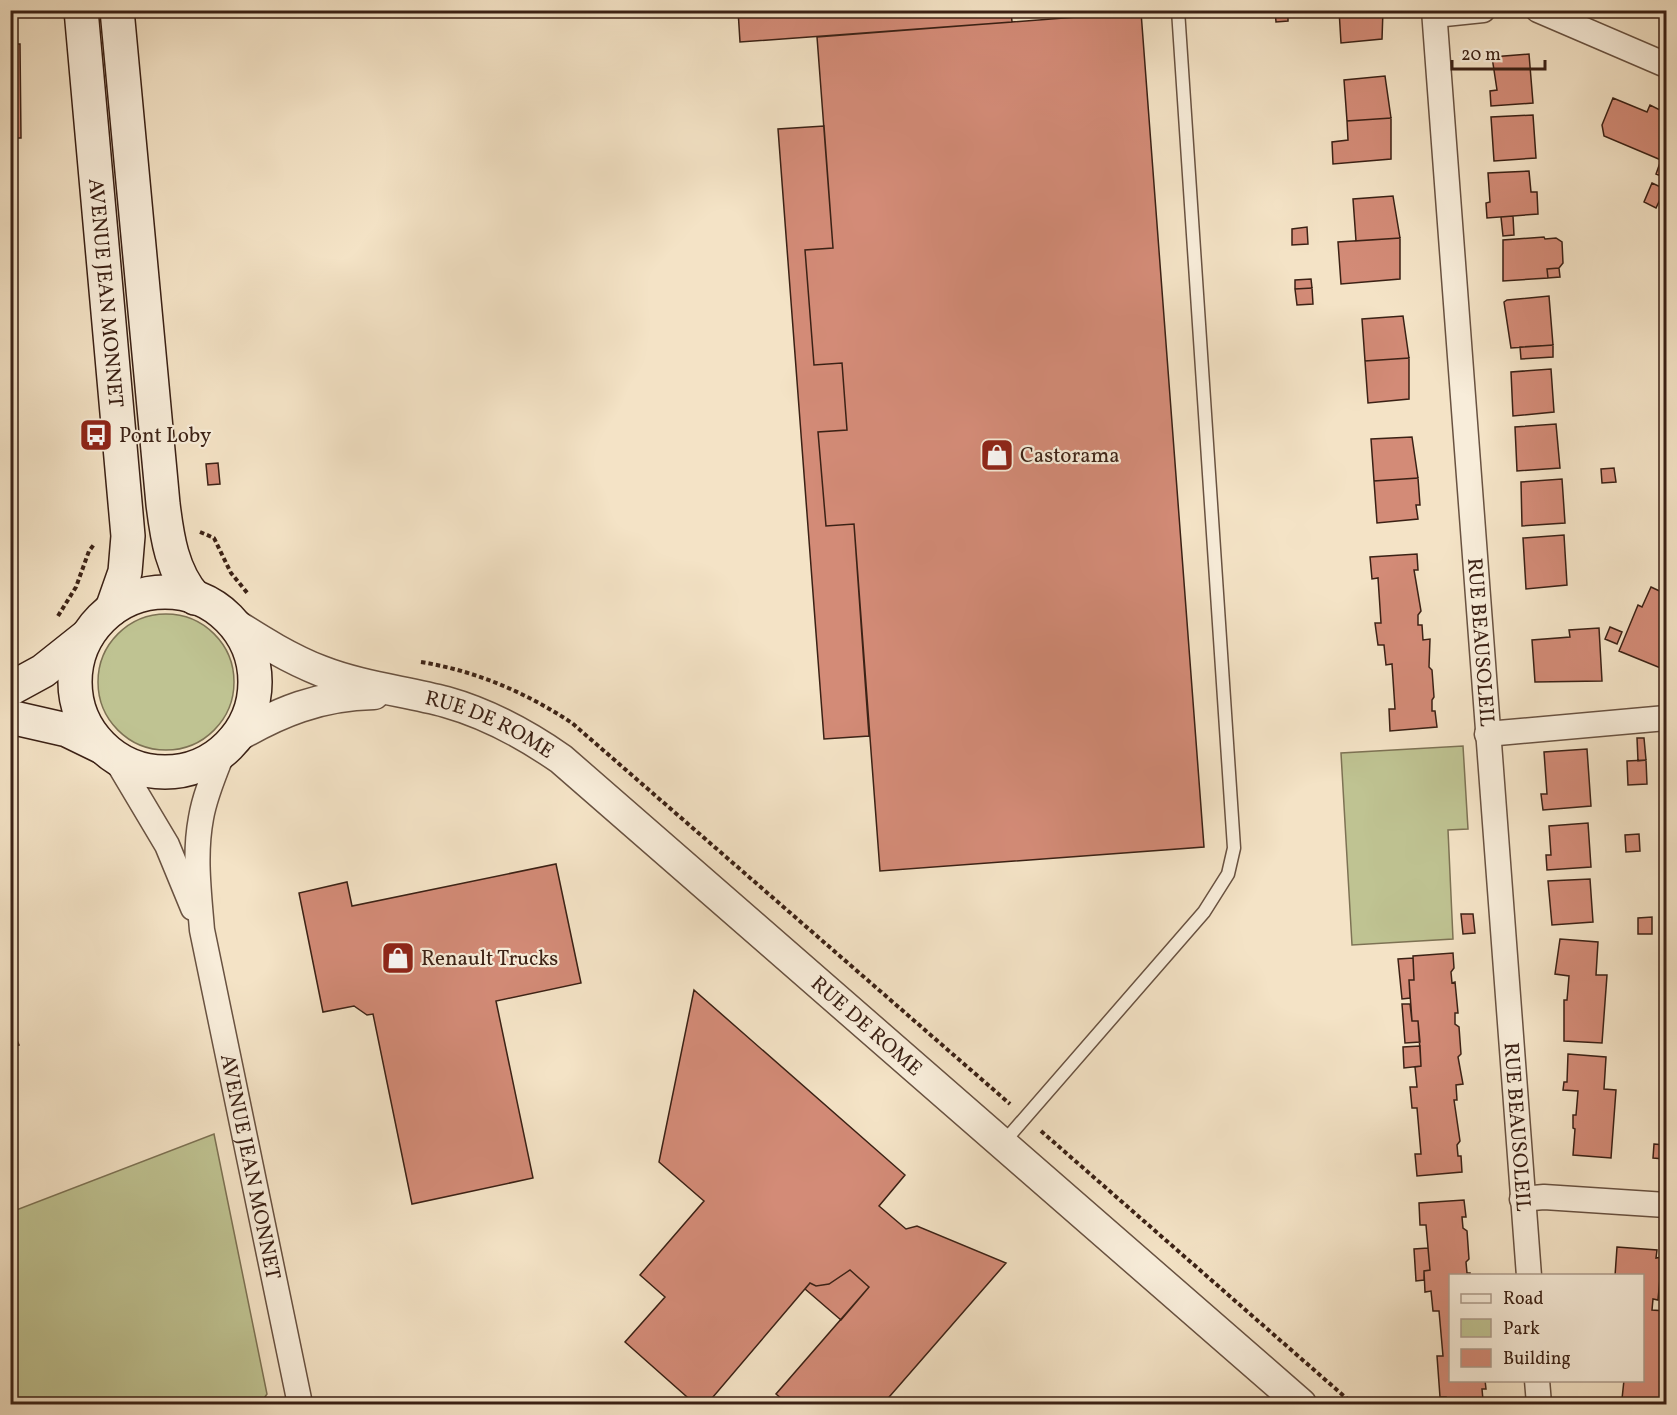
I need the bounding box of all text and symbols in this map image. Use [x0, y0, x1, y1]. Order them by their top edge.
scale bar [1452, 33, 1545, 71]
text: 20 m [1461, 43, 1501, 68]
street label: AVENUE JEAN MONNET [80, 177, 129, 409]
bus stop icon: Pont Loby [78, 417, 114, 453]
place label: Pont Loby [119, 422, 212, 451]
shop icon: Castorama [979, 437, 1015, 473]
place label: Castorama [1020, 442, 1120, 471]
street label: RUE BEAUSOLEIL [1459, 557, 1501, 728]
street label: RUE DE ROME [422, 684, 559, 766]
shop icon: Renault Trucks [380, 940, 416, 976]
place label: Renault Trucks [421, 945, 558, 974]
street label: RUE DE ROME [804, 970, 928, 1083]
street label: RUE BEAUSOLEIL [1496, 1041, 1537, 1213]
street label: AVENUE JEAN MONNET [212, 1051, 287, 1282]
legend [1449, 1274, 1644, 1382]
text: Road [1503, 1287, 1544, 1312]
text: Park [1503, 1317, 1540, 1342]
text: Building [1503, 1347, 1571, 1372]

